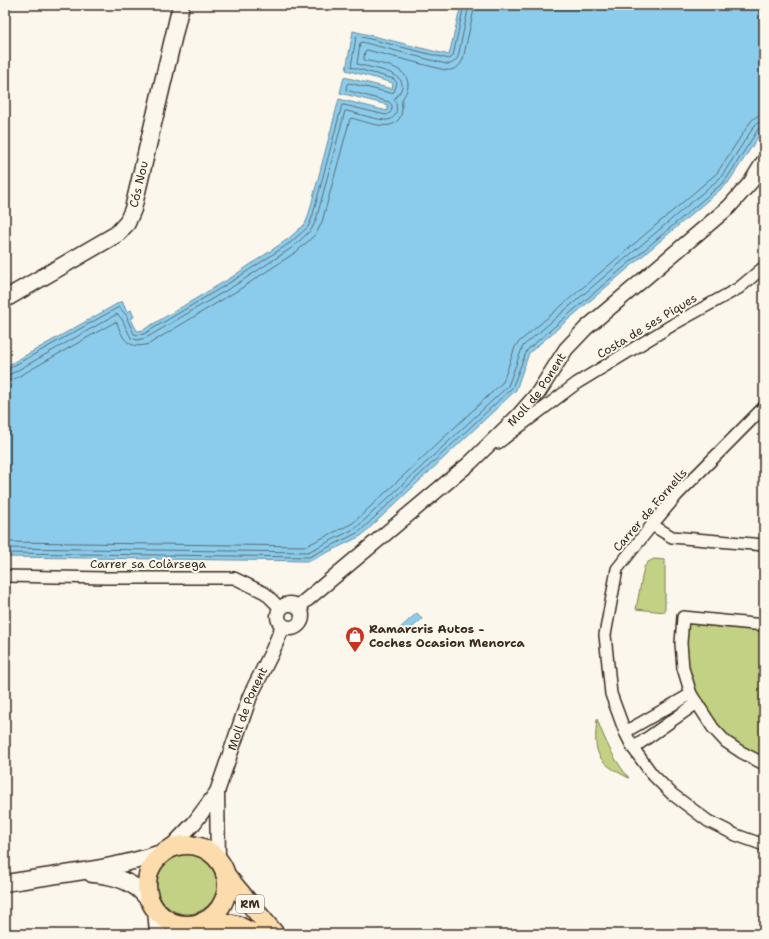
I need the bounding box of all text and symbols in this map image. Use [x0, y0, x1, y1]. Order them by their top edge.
street label: Cós Nou [126, 159, 152, 209]
street label: Costa de ses Piques [594, 290, 700, 362]
street label: Moll de Ponent [504, 350, 570, 430]
street label: Carrer de Fornells [609, 465, 691, 555]
street label: Carrer sa Colàrsega [90, 556, 207, 572]
place label: Ramarcris Autos - Coches Ocasion Menorca [369, 621, 526, 651]
shop icon: Ramarcris Autos - Coches Ocasion Menorca [344, 625, 366, 653]
street label: Moll de Ponent [224, 664, 271, 753]
road number: RM [236, 895, 264, 913]

